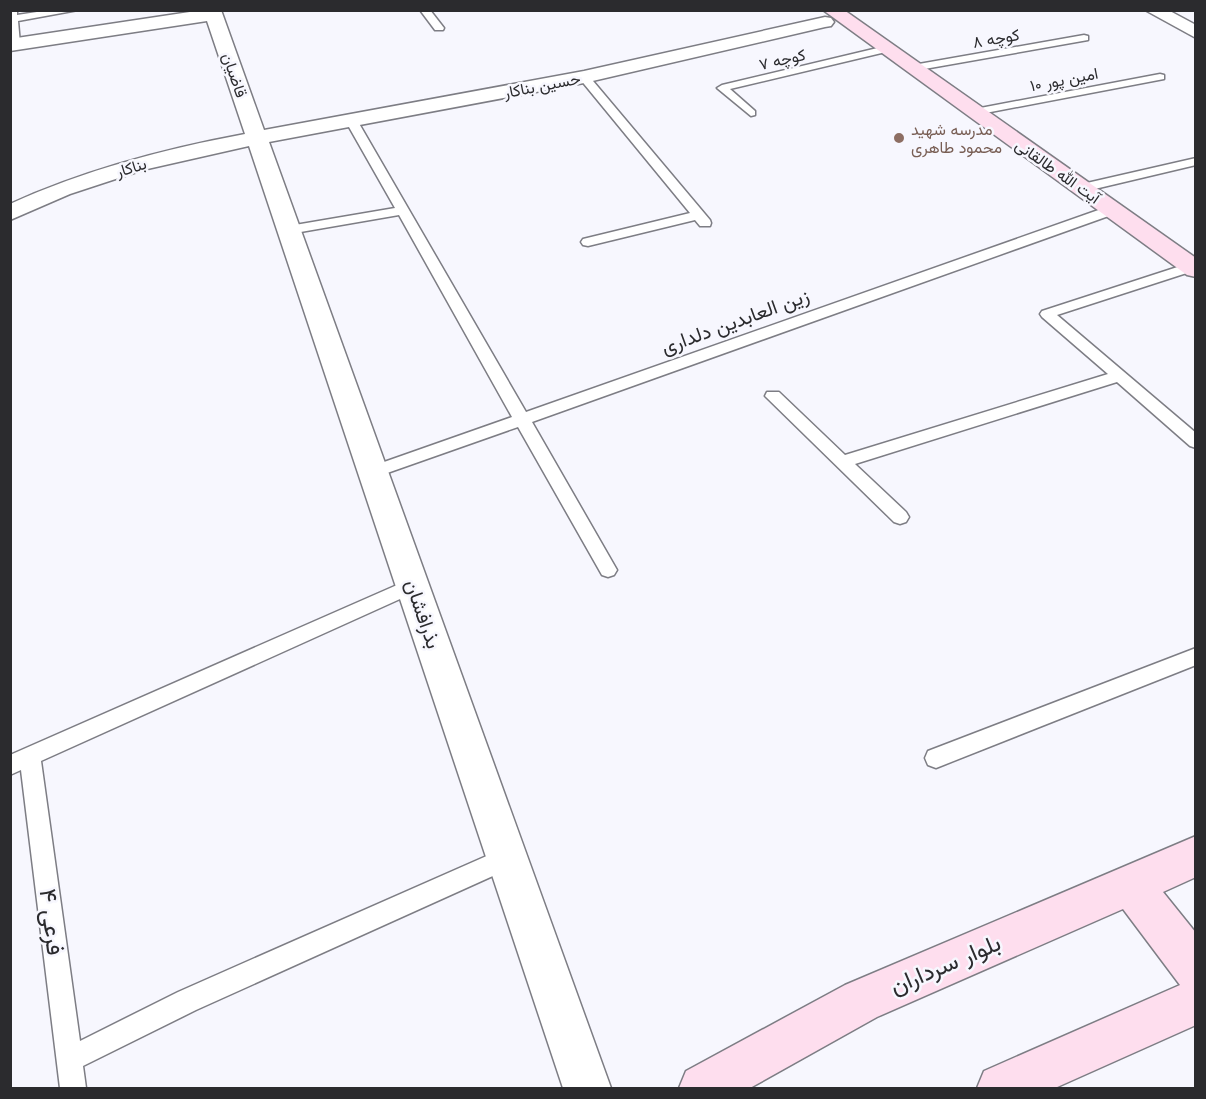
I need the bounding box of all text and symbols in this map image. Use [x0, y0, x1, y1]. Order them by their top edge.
street label: کوچه ۸ [971, 24, 1021, 54]
street label: کوچه ۷ [757, 44, 808, 76]
street label: قاضیان [218, 50, 252, 100]
street label: امین پور ۱۰ [1028, 63, 1100, 97]
street label: حسین بناکار [501, 68, 582, 103]
place label: مدرسه شهید محمود طاهری [911, 119, 1002, 158]
marker: مدرسه شهید محمود طاهری [892, 131, 906, 145]
street label: آیت الله طالقانی [1011, 134, 1105, 209]
street label: بناکار [112, 153, 149, 182]
street label: زین العابدین دلداری [658, 283, 813, 360]
street label: بذرافشان [399, 576, 446, 652]
street label: فرعی ۴ [33, 887, 70, 957]
street label: بلوار سرداران [885, 928, 1005, 1001]

